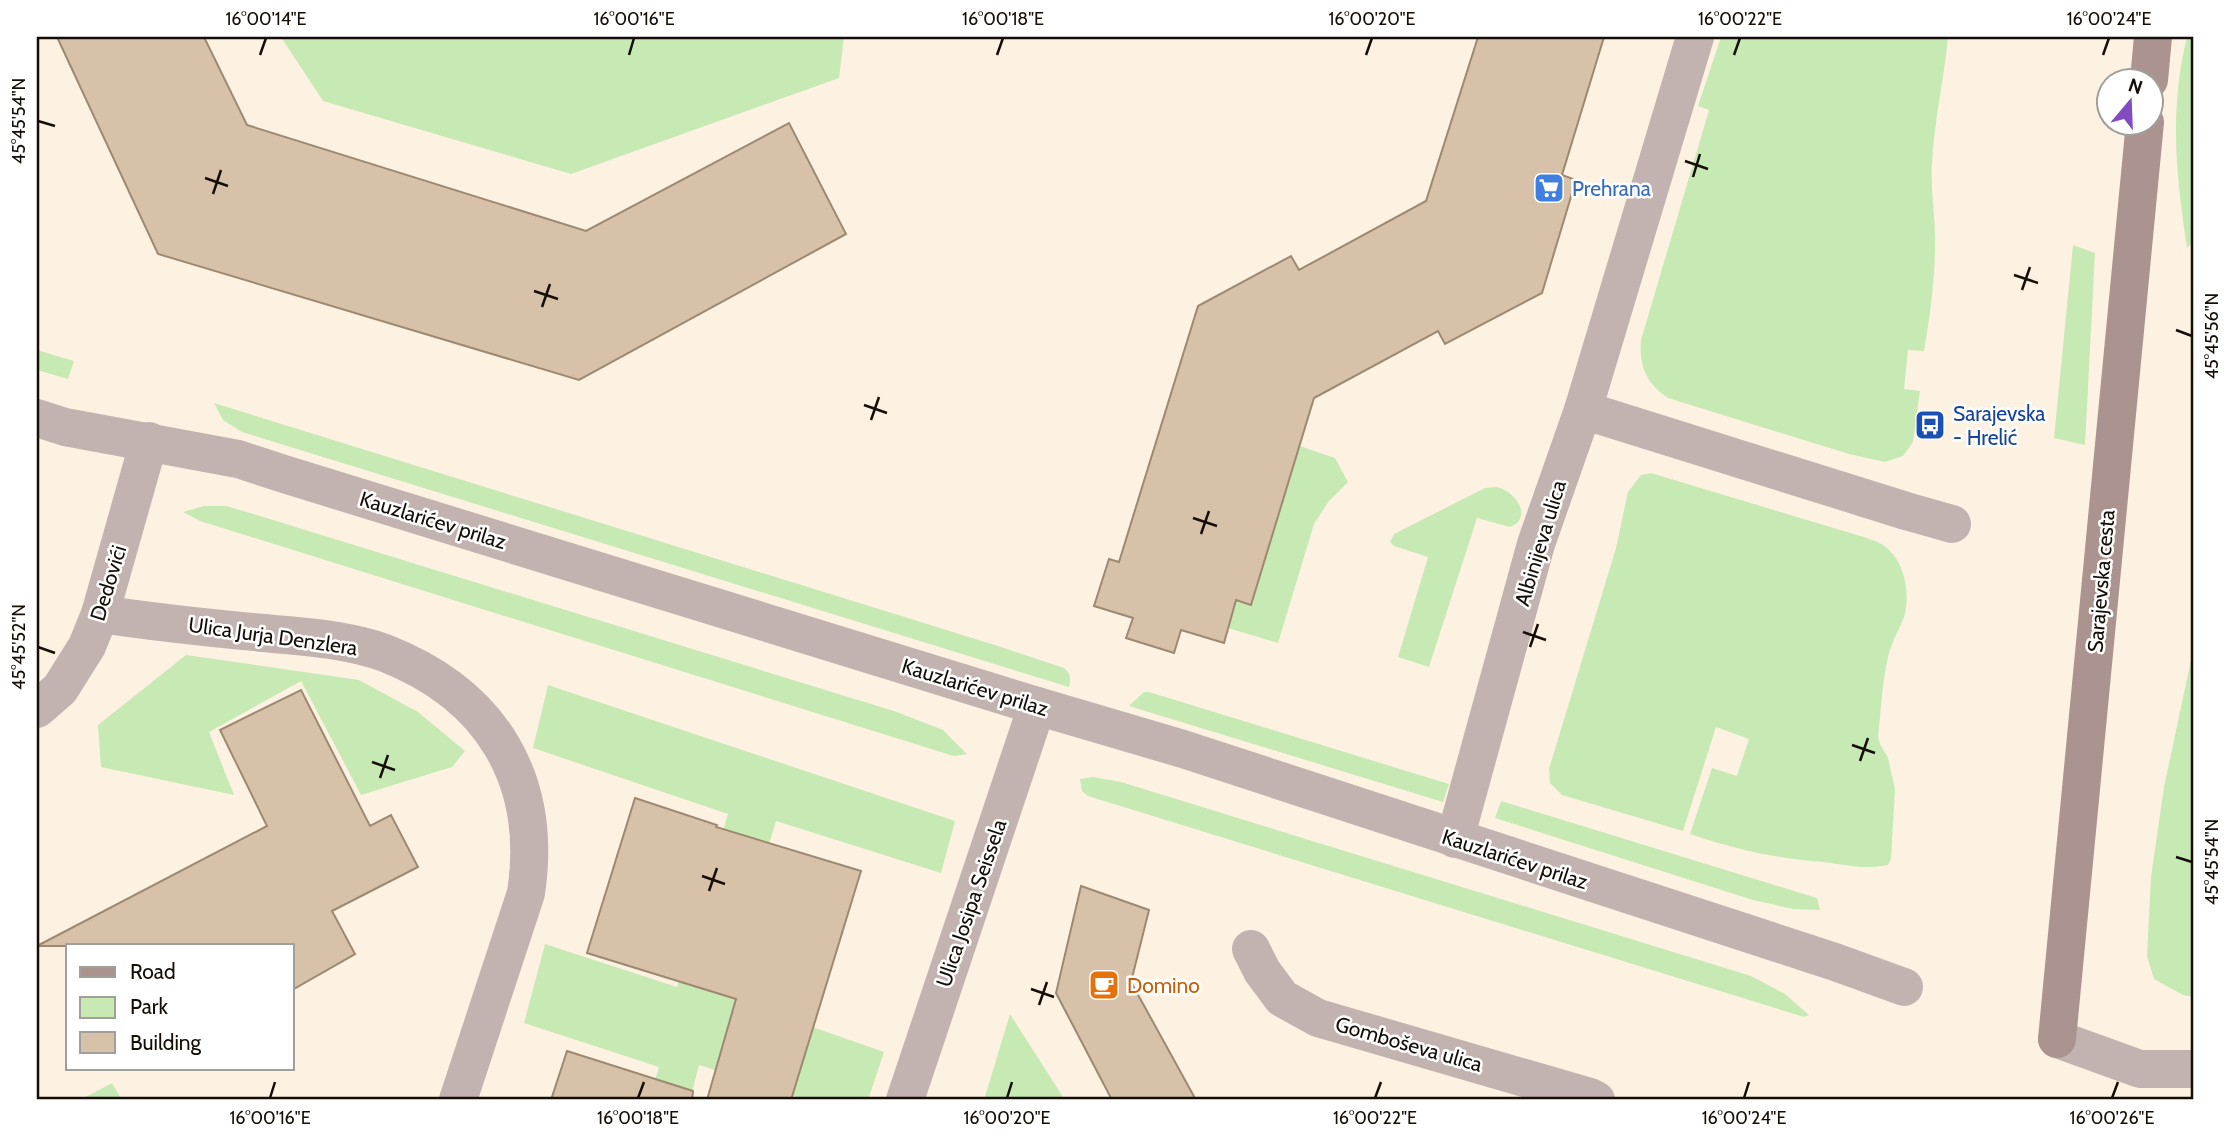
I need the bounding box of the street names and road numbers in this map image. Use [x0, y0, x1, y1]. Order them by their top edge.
street label: Albinijeva ulica [1509, 477, 1572, 609]
street label: Kauzlarićev prilaz [357, 486, 509, 554]
street label: Sarajevska cesta [2082, 509, 2121, 653]
street label: Dedovići [85, 542, 131, 624]
street label: Ulica Jurja Denzlera [187, 612, 359, 661]
street label: Kauzlarićev prilaz [899, 653, 1051, 721]
street label: Ulica Josipa Seissela [931, 816, 1011, 990]
street label: Kauzlarićev prilaz [1439, 824, 1591, 894]
street label: Gomboševa ulica [1333, 1011, 1485, 1077]

